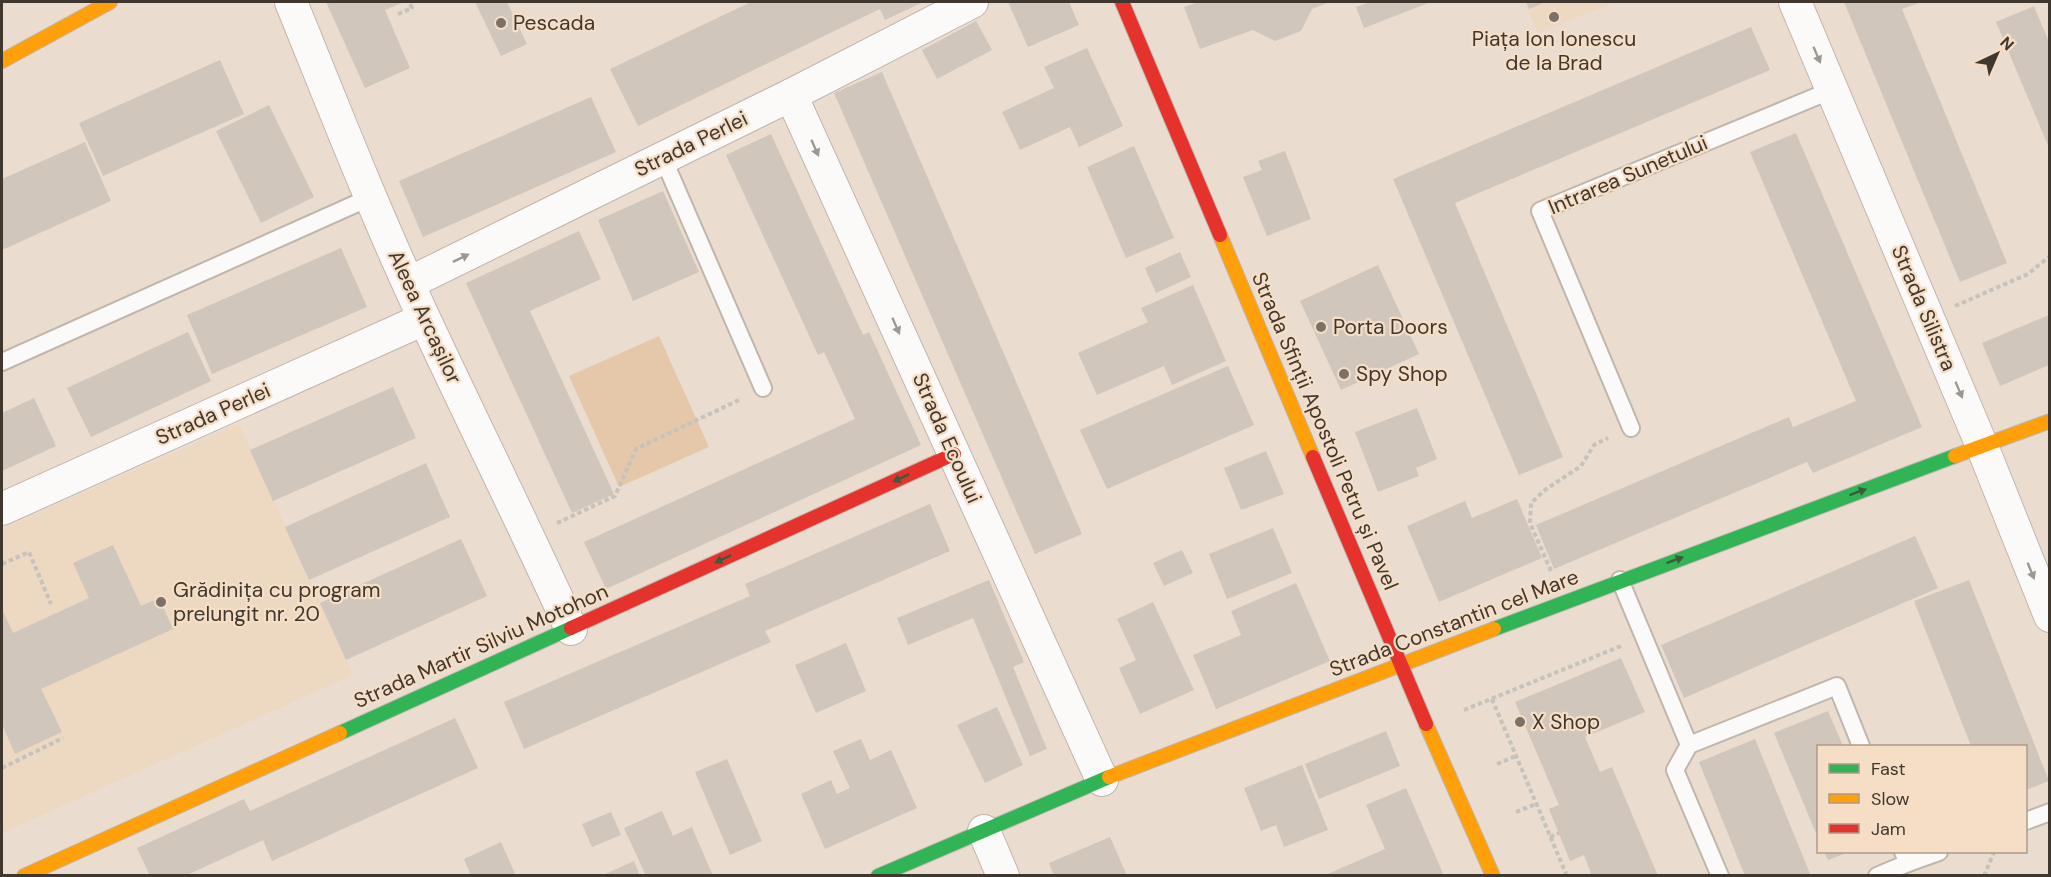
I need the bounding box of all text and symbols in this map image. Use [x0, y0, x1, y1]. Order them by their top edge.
place label: Pescada [513, 9, 595, 37]
marker: Piața Ion Ionescu de la Brad [1547, 10, 1561, 24]
marker: Pescada [494, 16, 508, 30]
north arrow [1967, 24, 2027, 84]
place label: Piața Ion Ionescu de la Brad [1472, 25, 1636, 77]
text: N [1996, 32, 2019, 55]
one-way arrow [1812, 47, 1822, 65]
street label: Strada Perlei [630, 105, 752, 183]
street label: Intrarea Sunetului [1544, 129, 1712, 221]
one-way arrow [811, 140, 820, 157]
street label: Strada Silistra [1885, 241, 1963, 375]
street label: Aleea Arcașilor [382, 245, 468, 389]
one-way arrow [453, 253, 470, 262]
street label: Strada Sfinții Apostoli Petru și Pavel [1245, 268, 1405, 594]
place label: Porta Doors [1333, 313, 1448, 341]
one-way arrow [891, 317, 901, 335]
marker: Porta Doors [1314, 320, 1328, 334]
place label: Spy Shop [1356, 360, 1448, 388]
marker: Spy Shop [1337, 367, 1351, 381]
street label: Strada Ecoului [906, 368, 988, 508]
street label: Strada Perlei [151, 376, 275, 452]
one-way arrow [1954, 381, 1963, 398]
one-way arrow [891, 473, 909, 483]
one-way arrow [1849, 487, 1867, 497]
one-way arrow [714, 554, 732, 564]
one-way arrow [1666, 555, 1684, 564]
street label: Strada Constantin cel Mare [1325, 562, 1583, 683]
one-way arrow [2027, 562, 2037, 580]
place label: Grădinița cu program prelungit nr. 20 [173, 576, 380, 628]
street label: Strada Martir Silviu Motohon [349, 577, 613, 715]
marker: Grădinița cu program prelungit nr. 20 [154, 595, 168, 609]
place label: X Shop [1532, 708, 1600, 736]
marker: X Shop [1513, 715, 1527, 729]
legend [1817, 745, 2027, 853]
text: Fast [1871, 757, 1906, 781]
text: Slow [1871, 787, 1910, 811]
text: Jam [1871, 817, 1906, 841]

